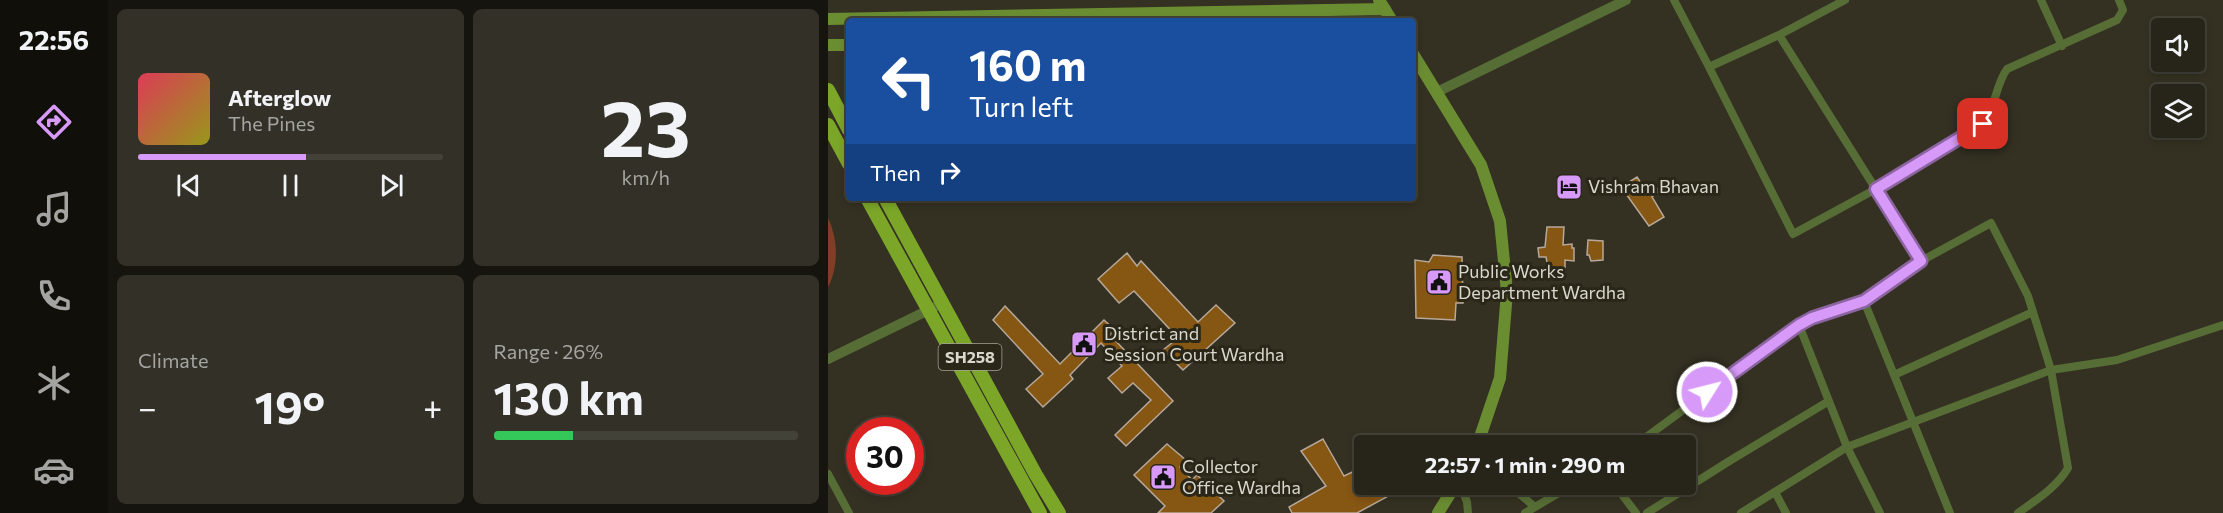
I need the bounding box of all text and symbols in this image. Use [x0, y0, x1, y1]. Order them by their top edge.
map controls [2151, 18, 2205, 138]
button: sound [2151, 18, 2205, 72]
text: 22:56 [19, 23, 89, 56]
text: 160 m [969, 38, 1087, 90]
icon: left [870, 42, 948, 120]
text: 23 [601, 78, 691, 173]
text: Afterglow [228, 84, 331, 111]
button: layers [2151, 84, 2205, 138]
text: Turn left [969, 90, 1073, 123]
pin [1957, 98, 2008, 149]
icon: directions [33, 101, 75, 143]
icon: arrive [1966, 107, 1999, 140]
text: The Pines [228, 111, 315, 135]
icon: right [933, 156, 966, 189]
text: Then [870, 159, 921, 186]
text: km/h [621, 165, 670, 189]
icon: previous [172, 169, 205, 202]
icon: pause [274, 169, 307, 202]
icon: next [375, 169, 408, 202]
hotel icon: Vishram Bhavan [1554, 172, 1584, 202]
place label: Vishram Bhavan [1588, 175, 1719, 197]
icon: music [33, 188, 75, 230]
place label: Public Works Department Wardha [1458, 260, 1626, 303]
public building icon: Public Works Department Wardha [1424, 267, 1454, 297]
icon: phone [33, 275, 75, 317]
place label: District and Session Court Wardha [1104, 322, 1285, 365]
public building icon: District and Session Court Wardha [1069, 329, 1099, 359]
text: Range · 26% [494, 339, 603, 363]
road number: SH258 [938, 344, 1002, 370]
text: Climate [138, 348, 208, 372]
position arrow [1675, 360, 1739, 424]
icon: climate [33, 362, 75, 404]
text: 130 km [494, 369, 644, 424]
text: 19° [255, 378, 325, 433]
text: − [138, 386, 157, 427]
text: + [423, 386, 442, 427]
speed limit sign: 30 [846, 417, 924, 495]
icon: car [33, 449, 75, 491]
text: 22:57 · 1 min · 290 m [1425, 451, 1625, 478]
place label: Collector Office Wardha [1182, 455, 1301, 498]
public building icon: Collector Office Wardha [1148, 462, 1178, 492]

